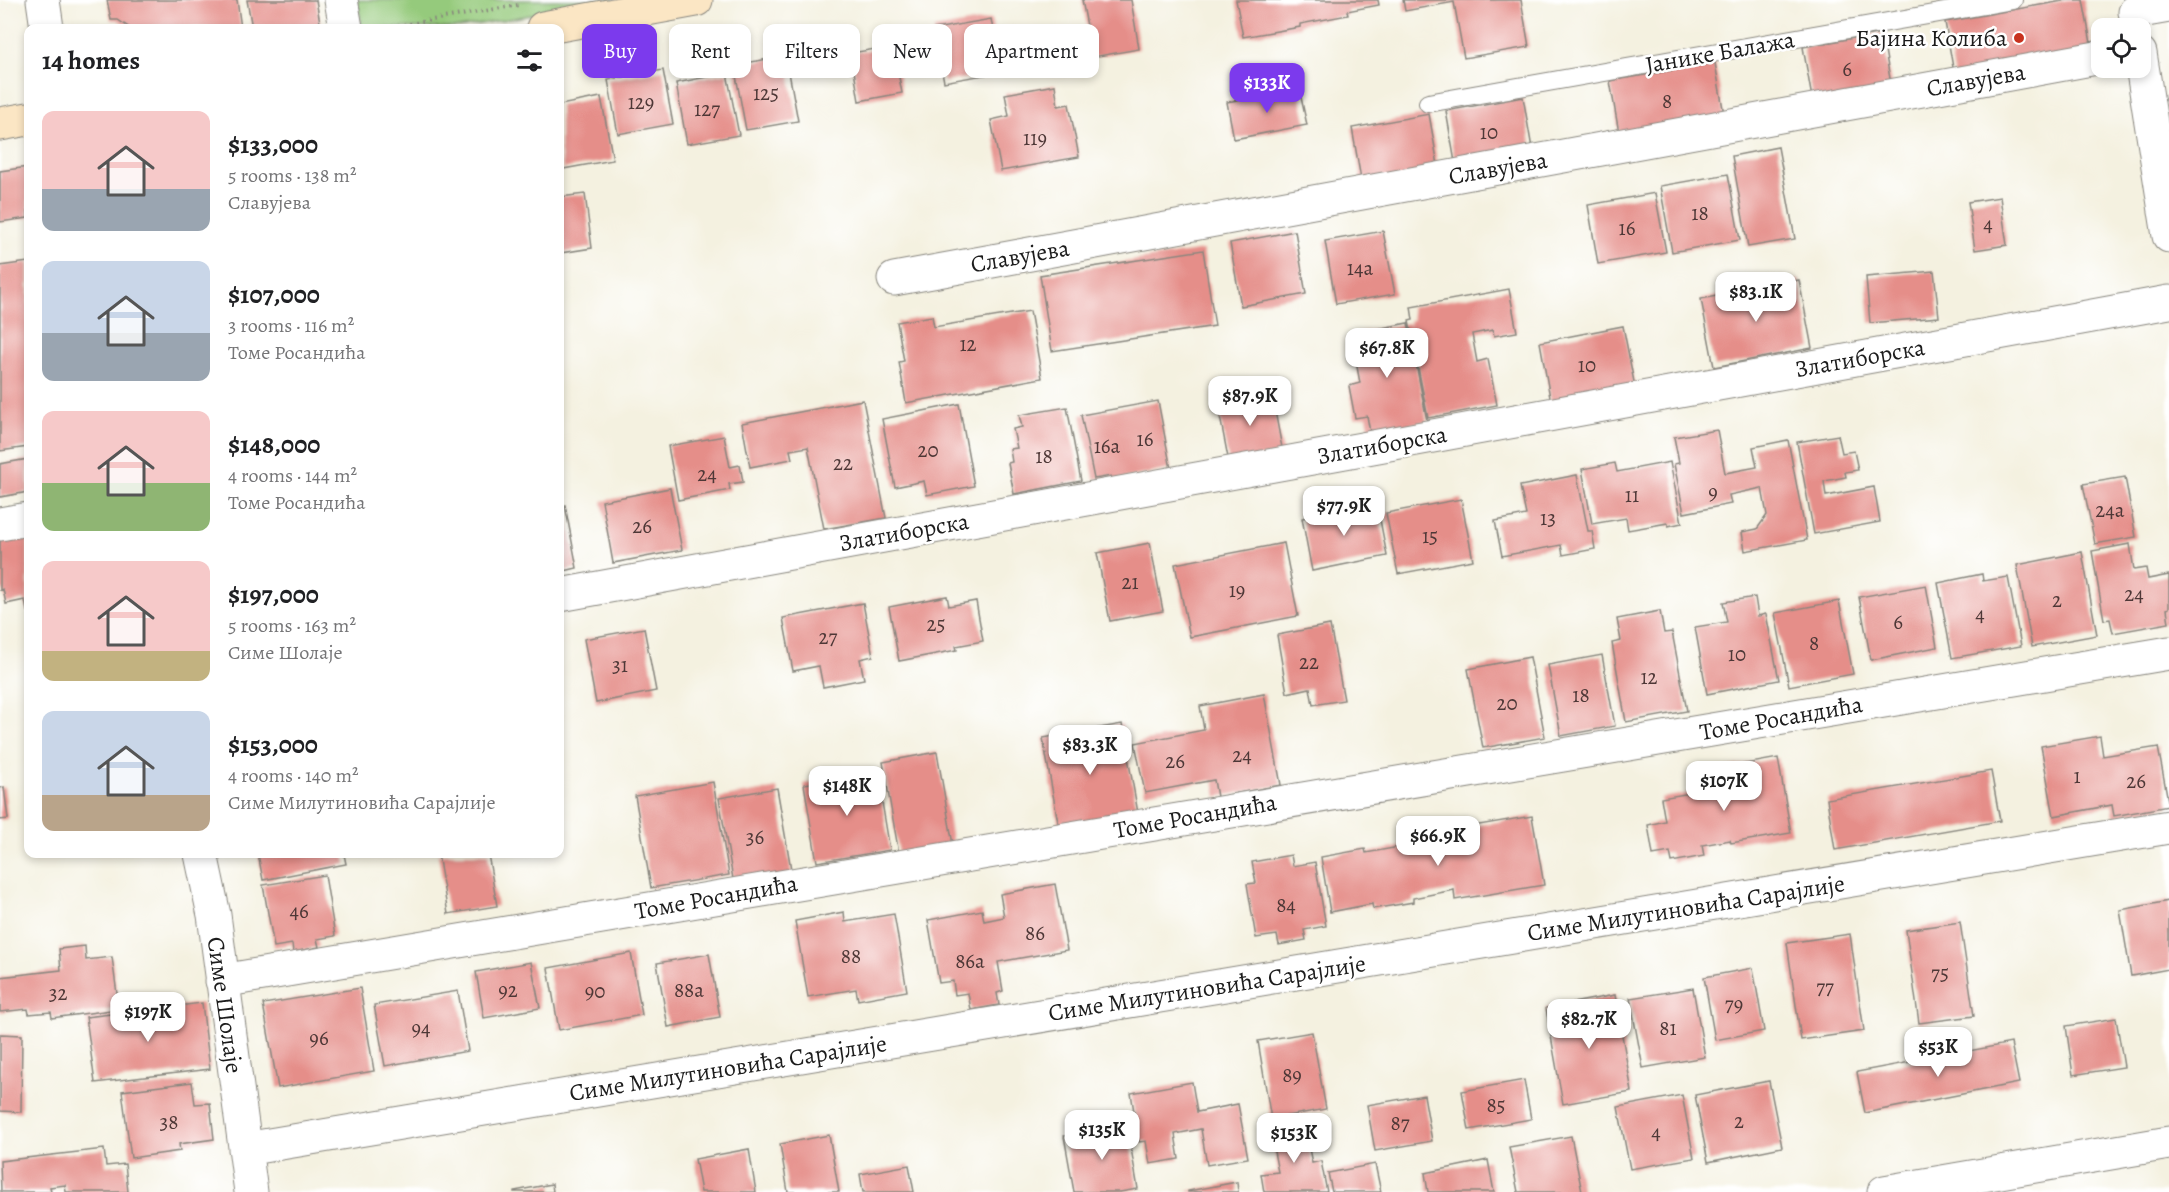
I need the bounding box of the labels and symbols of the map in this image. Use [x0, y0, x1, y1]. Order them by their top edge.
place label: Бајина Колиба [1855, 22, 2007, 54]
street label: Јанике Балажа [1643, 23, 1797, 81]
marker: Бајина Колиба [2012, 31, 2026, 45]
house number: 6 [1842, 55, 1852, 83]
street label: Славујева [1924, 56, 2028, 104]
pin: $133K [1225, 63, 1309, 114]
house number: 125 [753, 79, 779, 107]
house number: 8 [1662, 87, 1672, 115]
house number: 129 [628, 88, 654, 116]
house number: 127 [694, 95, 720, 123]
house number: 10 [1480, 118, 1498, 146]
house number: 119 [1023, 124, 1047, 152]
street label: Славујева [1446, 144, 1550, 192]
house number: 18 [1691, 199, 1709, 227]
house number: 4 [1983, 210, 1993, 238]
house number: 16 [1619, 214, 1636, 242]
street label: Славујева [968, 232, 1072, 280]
house number: 14a [1347, 254, 1373, 282]
pin: $83.1K [1707, 272, 1805, 323]
pin: $67.8K [1338, 328, 1436, 379]
house number: 12 [959, 330, 977, 358]
street label: Златиборска [1793, 331, 1927, 385]
house number: 10 [1578, 351, 1596, 379]
pin: $87.9K [1201, 376, 1299, 427]
street label: Златиборска [1315, 418, 1449, 472]
house number: 16 [1137, 425, 1154, 453]
house number: 16a [1094, 432, 1121, 460]
house number: 20 [917, 436, 939, 464]
house number: 18 [1035, 442, 1053, 470]
house number: 22 [833, 449, 853, 477]
house number: 24 [697, 460, 717, 488]
house number: 9 [1708, 478, 1718, 506]
house number: 11 [1625, 481, 1639, 509]
pin: $77.9K [1295, 486, 1393, 537]
house number: 24a [2095, 496, 2125, 524]
house number: 13 [1540, 504, 1556, 532]
street label: Златиборска [837, 505, 971, 559]
house number: 26 [632, 512, 652, 540]
house number: 15 [1422, 522, 1438, 550]
house number: 21 [1121, 568, 1139, 596]
house number: 19 [1229, 576, 1245, 604]
house number: 24 [2124, 580, 2144, 608]
house number: 2 [2052, 586, 2062, 614]
house number: 4 [1975, 600, 1985, 628]
house number: 6 [1893, 608, 1903, 636]
house number: 25 [926, 610, 946, 638]
house number: 27 [819, 623, 838, 651]
house number: 8 [1809, 629, 1819, 657]
house number: 10 [1728, 640, 1746, 668]
house number: 22 [1299, 648, 1319, 676]
house number: 31 [612, 651, 628, 679]
house number: 12 [1640, 663, 1658, 691]
house number: 18 [1572, 681, 1590, 709]
street label: Томе Росандића [1697, 688, 1865, 748]
house number: 20 [1496, 689, 1518, 717]
pin: $83.3K [1041, 725, 1139, 776]
house number: 24 [1232, 741, 1252, 769]
house number: 26 [1165, 747, 1185, 775]
pin: $107K [1682, 761, 1766, 812]
house number: 1 [2073, 762, 2081, 790]
pin: $148K [805, 766, 889, 817]
house number: 26 [2126, 767, 2146, 795]
street label: Томе Росандића [1111, 786, 1279, 846]
pin: $66.9K [1389, 816, 1487, 867]
house number: 36 [746, 823, 765, 851]
street label: Томе Росандића [632, 867, 800, 927]
street label: Симе Милутиновића Сарајлије [1525, 867, 1847, 949]
house number: 84 [1276, 891, 1296, 919]
house number: 46 [289, 897, 309, 925]
house number: 86 [1025, 919, 1045, 947]
street label: Симе Шолаје [200, 935, 250, 1075]
house number: 88 [841, 942, 861, 970]
house number: 86a [955, 947, 985, 975]
street label: Симе Милутиновића Сарајлије [1046, 947, 1368, 1029]
house number: 75 [1931, 959, 1949, 987]
house number: 77 [1816, 973, 1834, 1001]
house number: 92 [498, 976, 518, 1004]
house number: 88a [674, 976, 704, 1004]
house number: 90 [585, 977, 605, 1005]
house number: 32 [49, 979, 67, 1007]
house number: 79 [1725, 990, 1743, 1018]
pin: $197K [106, 992, 190, 1043]
pin: $82.7K [1540, 999, 1638, 1050]
house number: 94 [411, 1014, 431, 1042]
house number: 81 [1659, 1014, 1677, 1042]
house number: 96 [309, 1024, 329, 1052]
street label: Симе Милутиновића Сарајлије [567, 1027, 889, 1109]
pin: $53K [1902, 1027, 1974, 1078]
house number: 89 [1282, 1061, 1302, 1089]
house number: 85 [1486, 1091, 1506, 1119]
house number: 2 [1734, 1107, 1744, 1135]
house number: 38 [160, 1108, 178, 1136]
house number: 87 [1390, 1109, 1410, 1137]
pin: $135K [1060, 1110, 1144, 1161]
pin: $153K [1252, 1113, 1336, 1164]
house number: 4 [1651, 1118, 1661, 1146]

